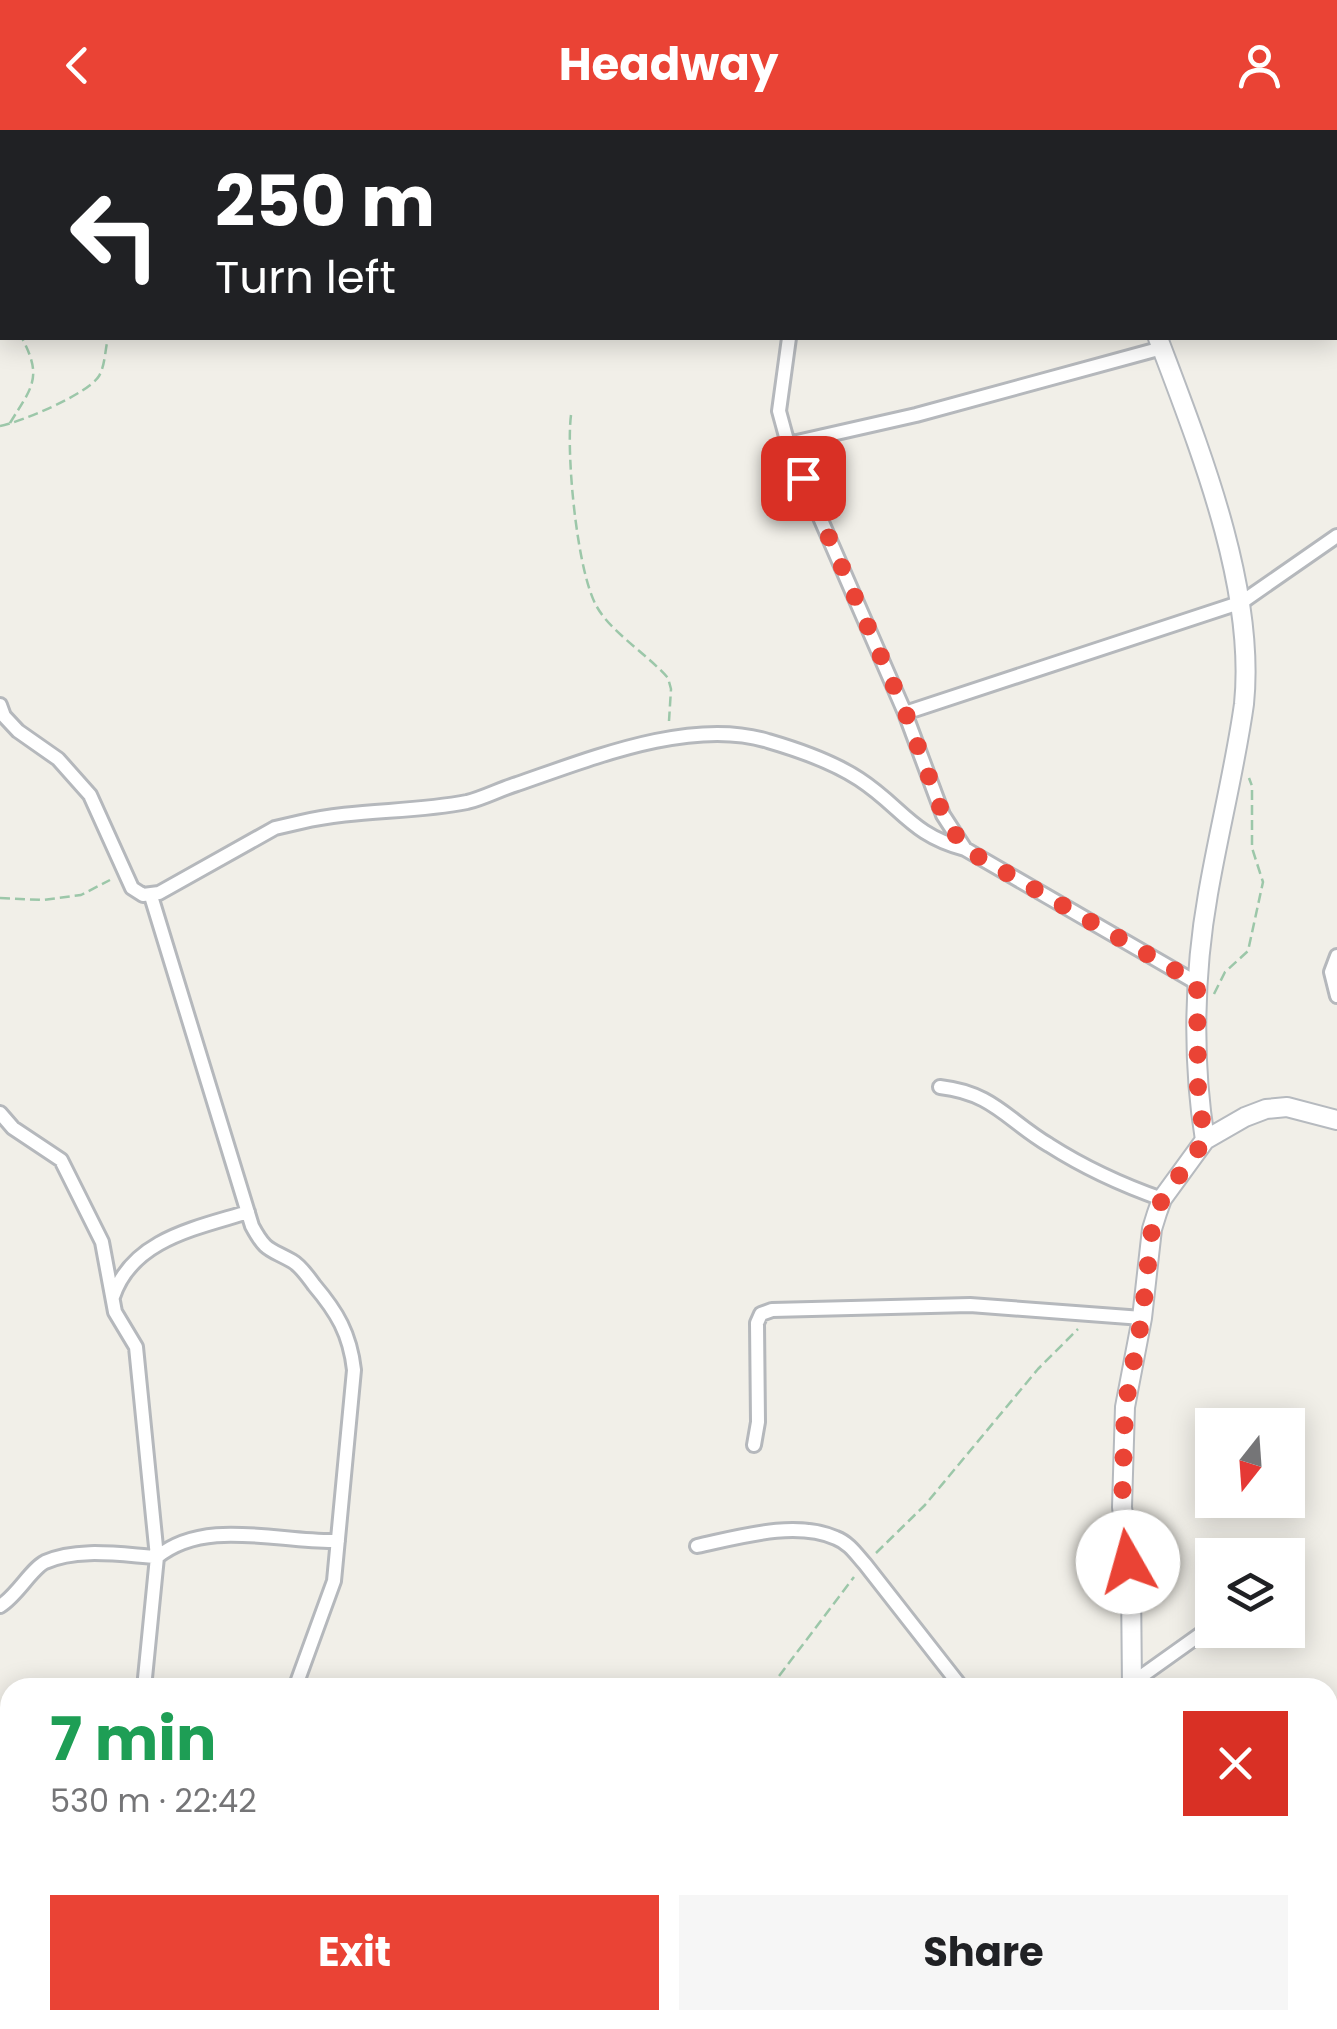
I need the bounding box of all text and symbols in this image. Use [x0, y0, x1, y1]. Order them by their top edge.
text: Headway [559, 33, 778, 96]
icon: back [50, 38, 105, 93]
icon: person [1232, 38, 1287, 93]
text: 250 m [215, 152, 435, 251]
icon: left [50, 170, 180, 300]
text: Turn left [215, 246, 396, 309]
pin [761, 436, 846, 521]
icon: arrive [776, 451, 831, 506]
north arrow [1195, 1408, 1305, 1518]
map controls [1195, 1408, 1305, 1648]
position arrow [1076, 1510, 1180, 1614]
button: layers [1195, 1538, 1305, 1648]
text: 7 min [50, 1697, 217, 1781]
button: close [1183, 1711, 1288, 1816]
text: 530 m · 22:42 [50, 1778, 257, 1823]
button: Exit [50, 1895, 659, 2010]
button: Share [679, 1895, 1288, 2010]

